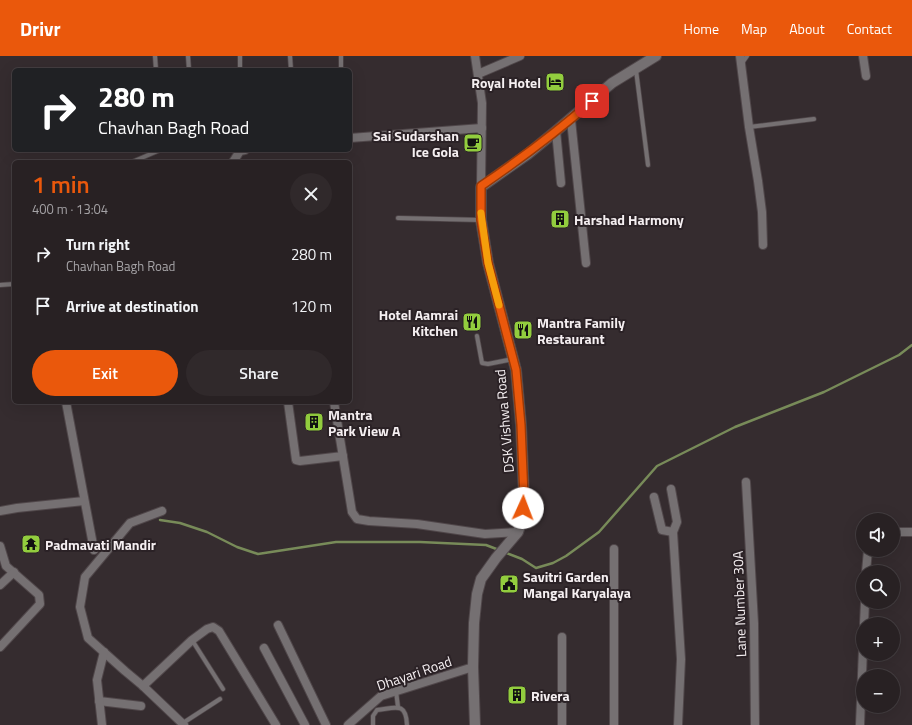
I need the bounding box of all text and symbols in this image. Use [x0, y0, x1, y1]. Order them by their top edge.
text: Drivr [20, 14, 61, 43]
text: Home [684, 18, 719, 39]
text: Map [741, 18, 767, 39]
text: About [789, 18, 825, 39]
text: Contact [847, 18, 892, 39]
hotel icon: Royal Hotel [544, 71, 566, 93]
place label: Royal Hotel [471, 72, 541, 93]
text: 280 m [98, 75, 175, 118]
icon: right [32, 84, 84, 136]
pin [575, 84, 609, 118]
icon: arrive [581, 90, 603, 112]
text: Chavhan Bagh Road [98, 114, 249, 141]
place label: Sai Sudarshan Ice Gola [373, 125, 459, 162]
cafe icon: Sai Sudarshan Ice Gola [462, 132, 484, 154]
text: 1 min [32, 166, 90, 202]
button: close [290, 173, 332, 215]
text: 400 m · 13:04 [32, 199, 108, 219]
building icon: Harshad Harmony [549, 208, 571, 230]
place label: Harshad Harmony [574, 209, 684, 230]
text: Turn right [66, 233, 130, 256]
icon: right [32, 243, 54, 265]
text: 280 m [291, 243, 332, 266]
text: Chavhan Bagh Road [66, 256, 175, 276]
icon: arrive [32, 295, 54, 317]
text: Arrive at destination [66, 295, 199, 318]
text: 120 m [291, 295, 332, 318]
place label: Hotel Aamrai Kitchen [379, 304, 458, 341]
restaurant icon: Hotel Aamrai Kitchen [461, 311, 483, 333]
place label: Mantra Family Restaurant [537, 312, 625, 349]
restaurant icon: Mantra Family Restaurant [512, 319, 534, 341]
button: Exit [32, 350, 178, 396]
button: Share [186, 350, 332, 396]
street label: DSK Vishwa Road [489, 368, 519, 474]
place label: Mantra Park View A [328, 404, 401, 441]
building icon: Mantra Park View A [303, 411, 325, 433]
position arrow [502, 487, 544, 529]
map controls [856, 513, 900, 713]
button: sound [856, 513, 900, 557]
temple icon: Padmavati Mandir [20, 533, 42, 555]
place label: Padmavati Mandir [45, 534, 156, 555]
street label: Lane Number 30A [727, 550, 751, 658]
button: search [856, 565, 900, 609]
place label: Savitri Garden Mangal Karyalaya [523, 566, 631, 603]
public building icon: Savitri Garden Mangal Karyalaya [498, 573, 520, 595]
button: + [856, 617, 900, 661]
street label: Dhayari Road [373, 650, 455, 696]
button: − [856, 669, 900, 713]
building icon: Rivera [506, 684, 528, 706]
place label: Rivera [531, 685, 570, 706]

